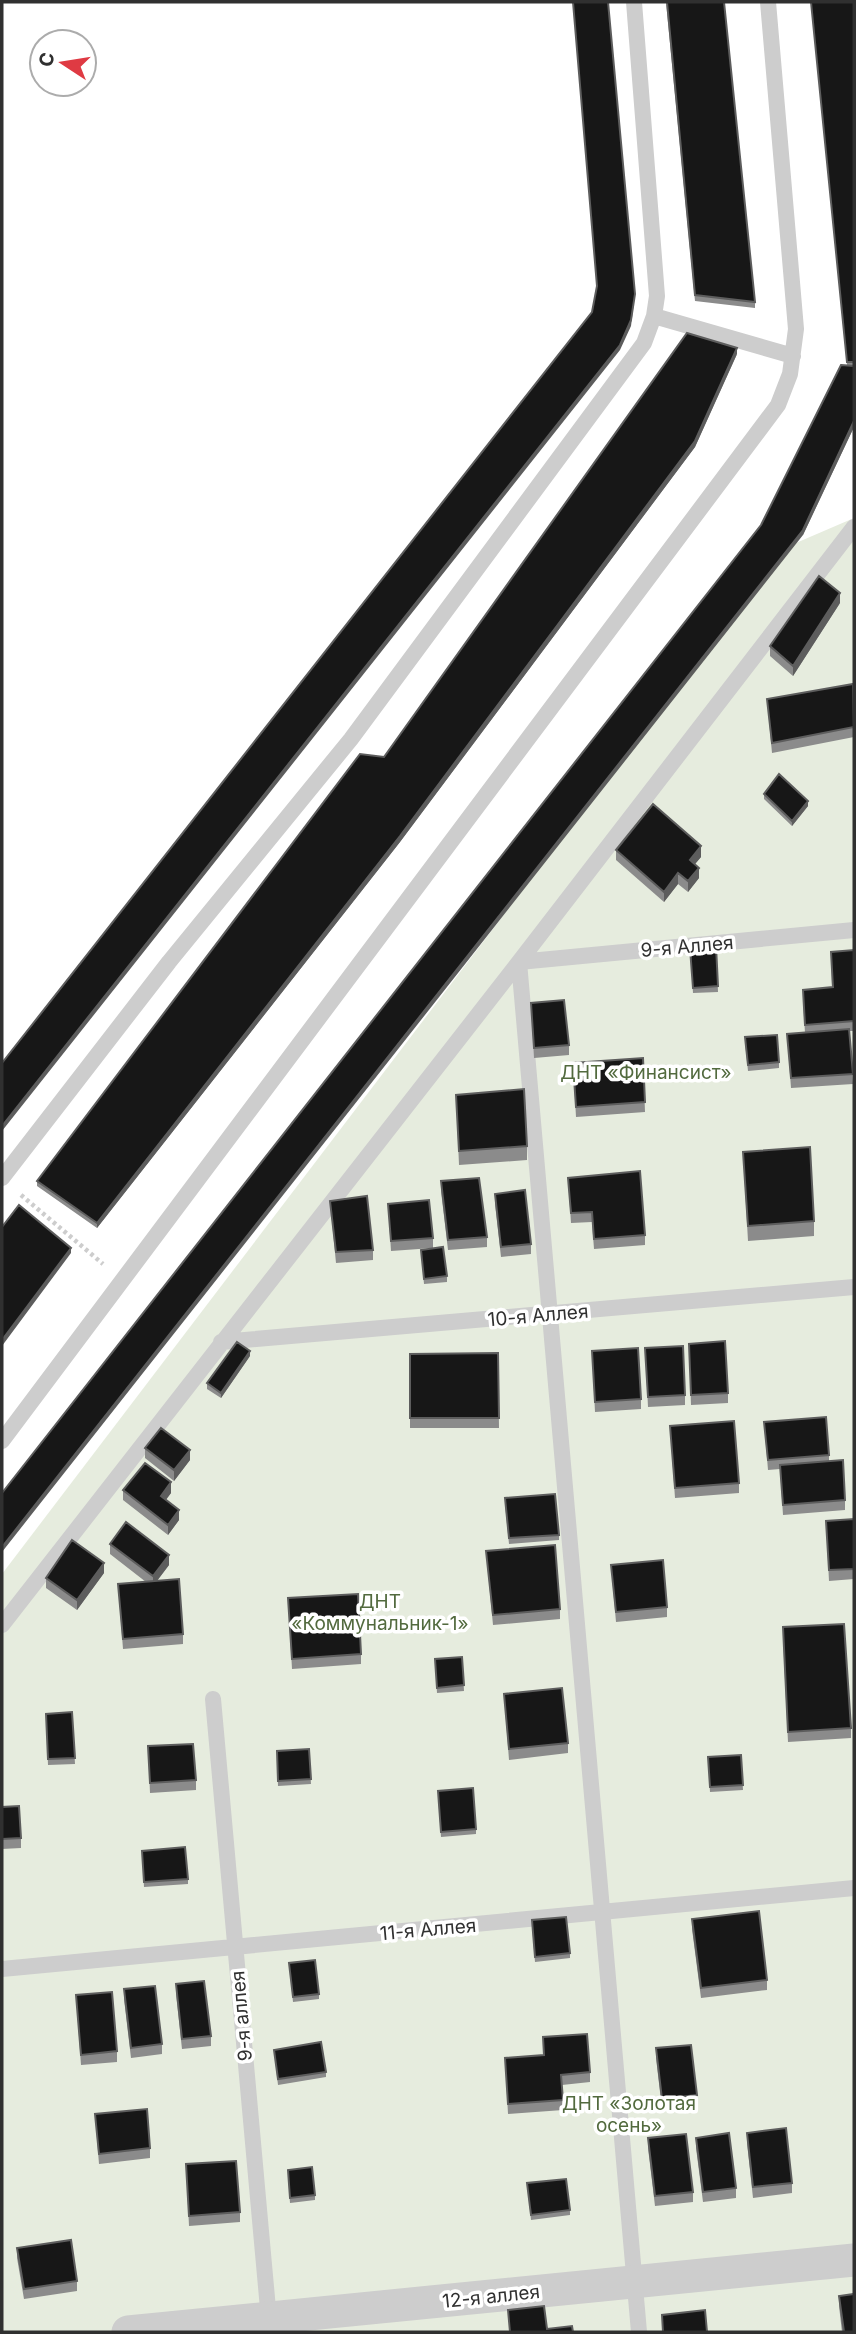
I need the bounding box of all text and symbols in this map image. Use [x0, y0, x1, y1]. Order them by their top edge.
north arrow [28, 28, 98, 98]
text: С [34, 50, 60, 69]
street label: 9-я Аллея [640, 931, 734, 962]
park label: ДНТ «Финансист» [560, 1061, 732, 1084]
street label: 10-я Аллея [487, 1300, 589, 1331]
park label: ДНТ «Коммунальник-1» [291, 1590, 469, 1635]
street label: 11-я Аллея [379, 1914, 477, 1945]
street label: 9-я аллея [226, 1970, 257, 2062]
park label: ДНТ «Золотая осень» [562, 2092, 696, 2137]
street label: 12-я аллея [441, 2280, 541, 2313]

